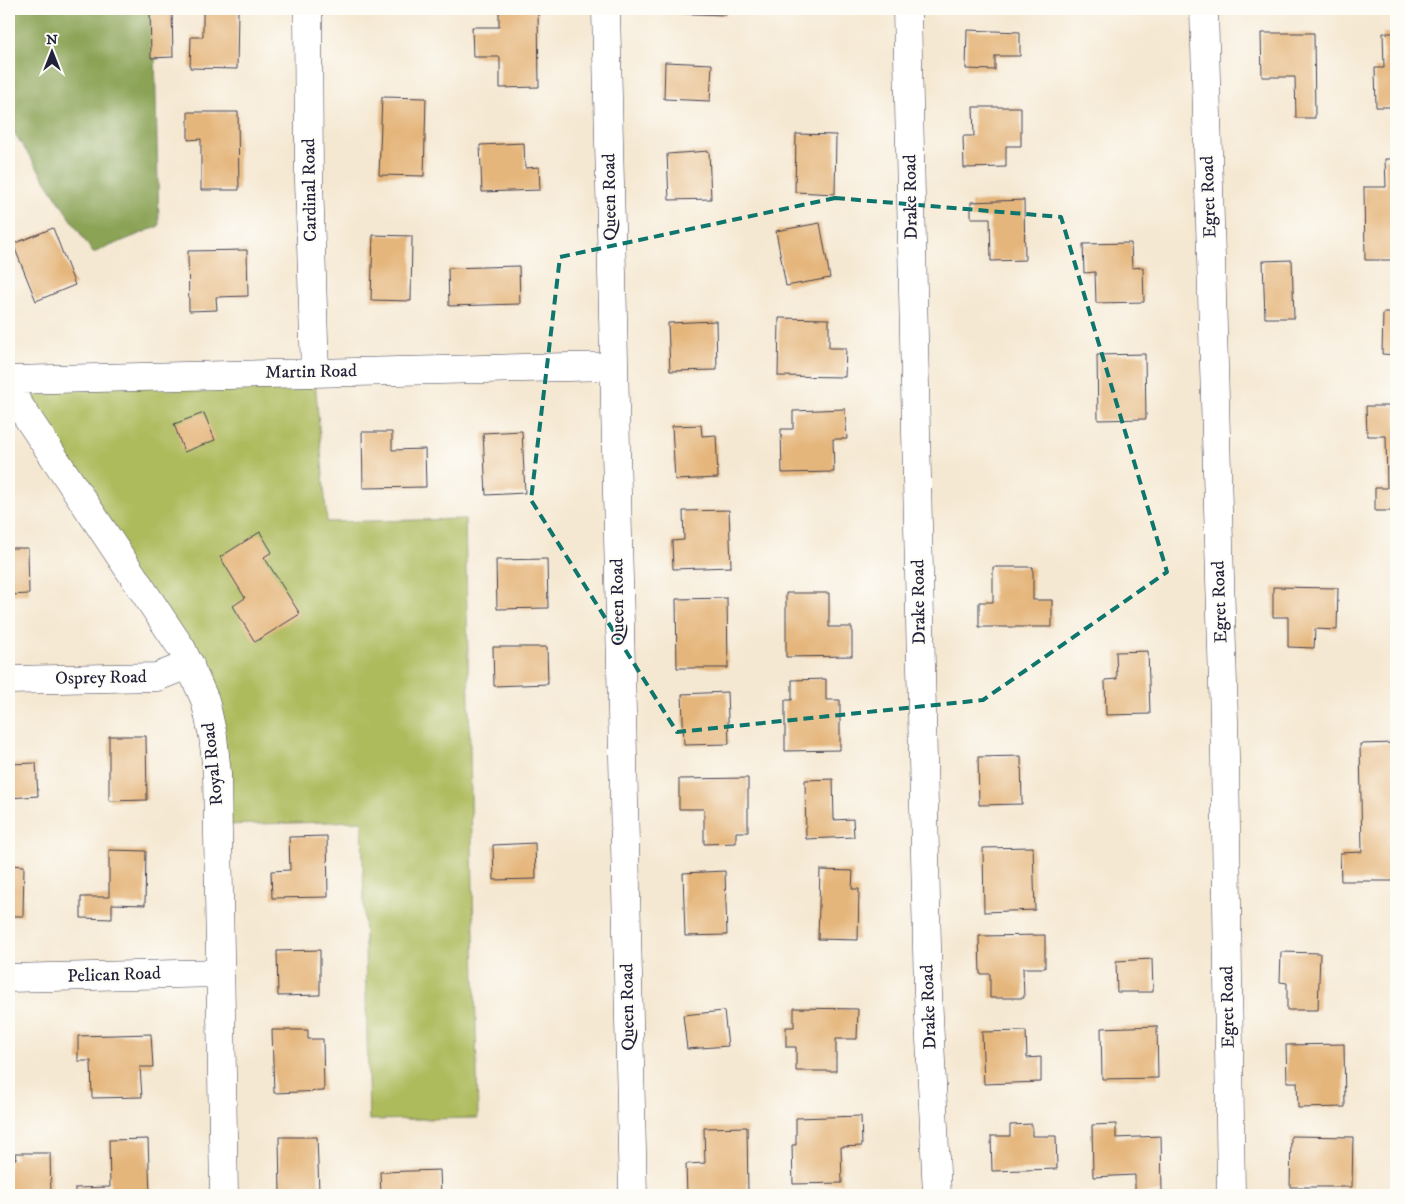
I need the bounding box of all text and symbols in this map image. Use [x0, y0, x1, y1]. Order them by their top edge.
north arrow [28, 28, 78, 78]
text: N [46, 31, 58, 49]
street label: Cardinal Road [298, 138, 322, 242]
street label: Queen Road [598, 153, 622, 241]
street label: Drake Road [899, 154, 923, 240]
street label: Egret Road [1197, 155, 1221, 239]
street label: Martin Road [265, 360, 357, 384]
street label: Queen Road [606, 558, 630, 646]
street label: Drake Road [907, 559, 931, 645]
street label: Egret Road [1208, 560, 1232, 644]
street label: Osprey Road [55, 666, 147, 690]
street label: Royal Road [198, 721, 228, 807]
street label: Pelican Road [67, 962, 161, 988]
street label: Queen Road [616, 963, 640, 1051]
street label: Drake Road [917, 964, 941, 1050]
street label: Egret Road [1216, 966, 1240, 1048]

